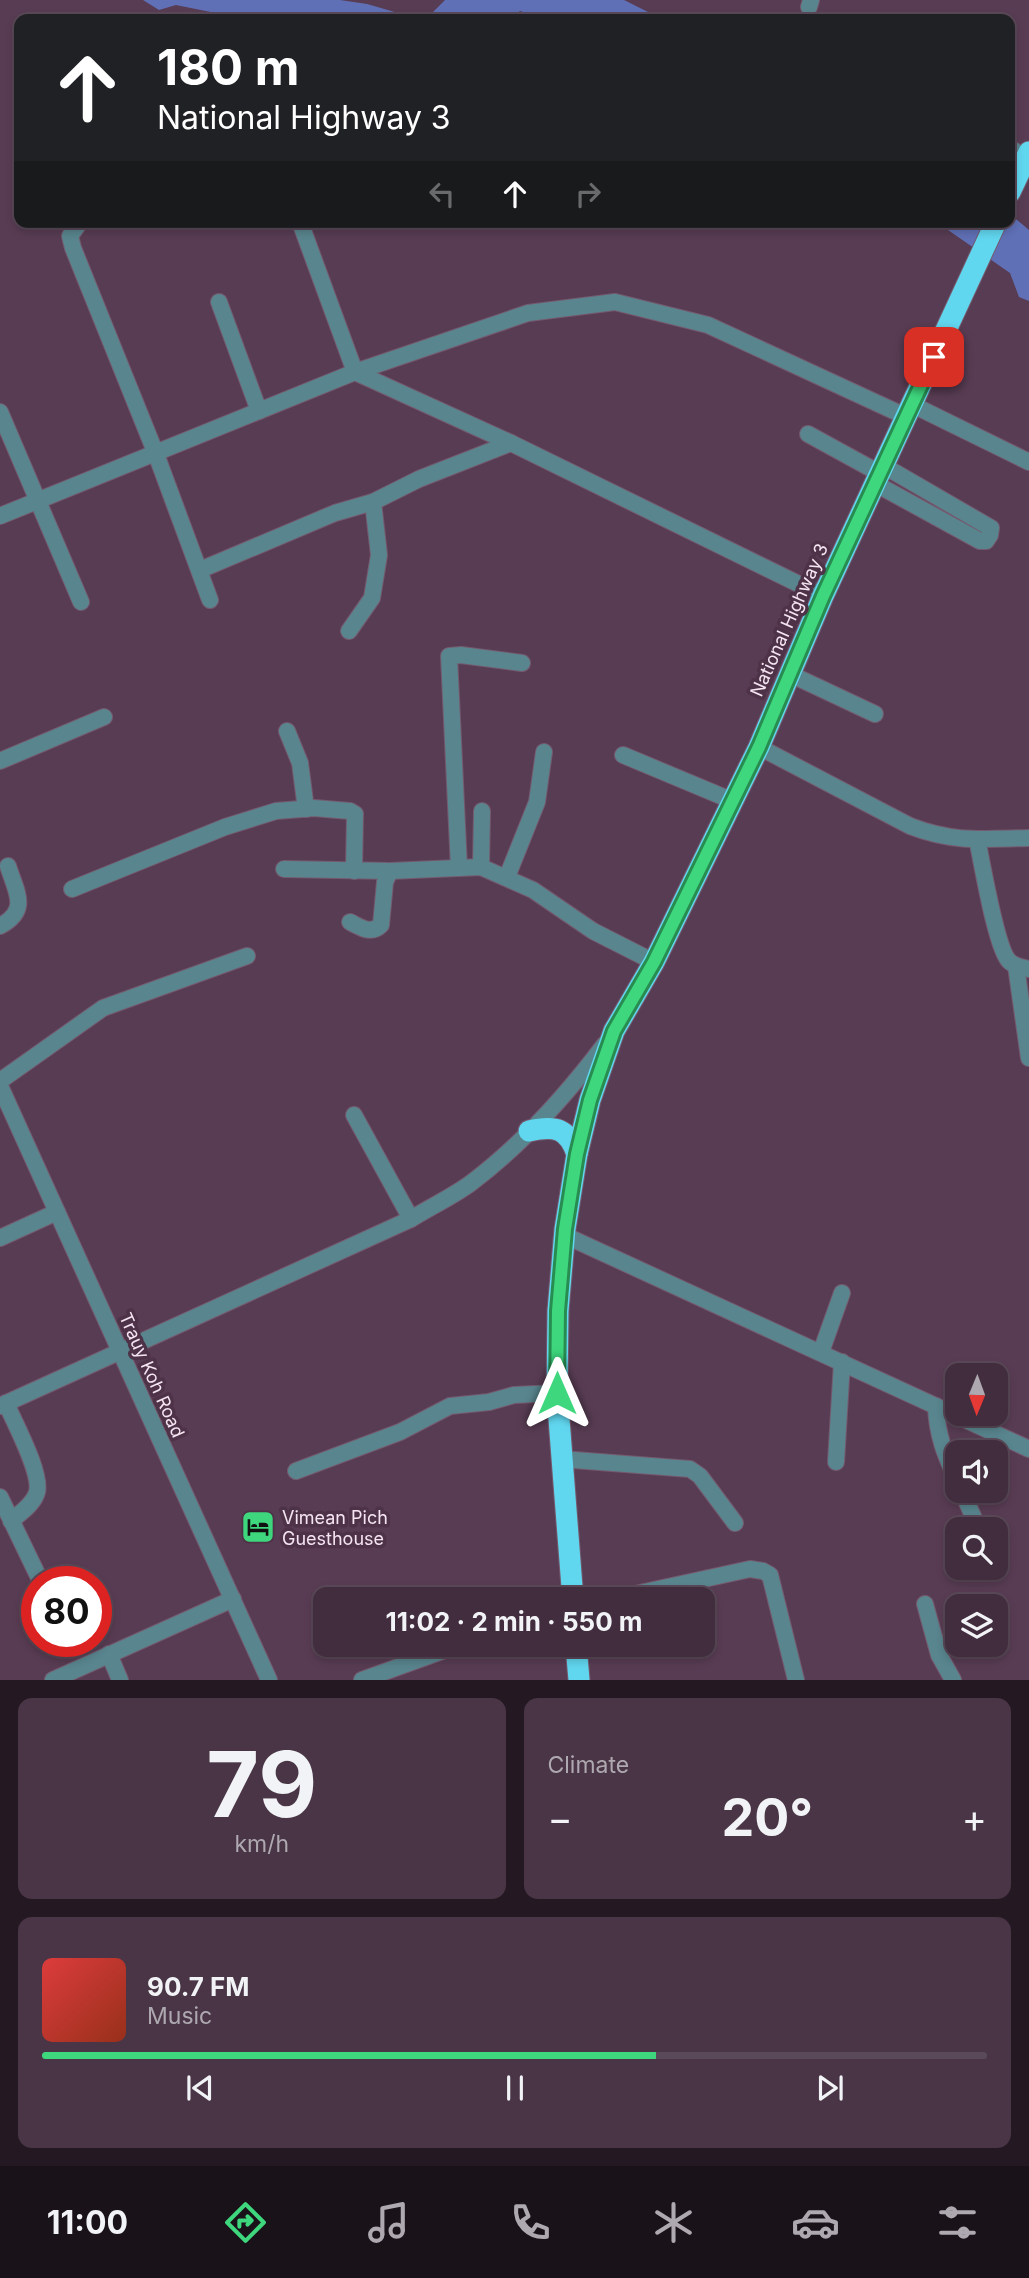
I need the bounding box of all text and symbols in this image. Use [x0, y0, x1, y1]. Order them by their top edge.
text: 180 m [157, 38, 299, 97]
icon: ahead [42, 42, 133, 133]
text: National Highway 3 [157, 98, 451, 137]
icon: left [423, 175, 461, 213]
icon: ahead [496, 175, 534, 213]
icon: right [569, 175, 607, 213]
pin [904, 327, 964, 387]
icon: arrive [915, 338, 953, 376]
street label: National Highway 3 [746, 540, 832, 700]
street label: Trauy Koh Road [115, 1309, 189, 1441]
position arrow [520, 1356, 594, 1430]
north arrow [945, 1363, 1008, 1426]
map controls [945, 1363, 1008, 1657]
button: sound [945, 1440, 1008, 1503]
place label: Vimean Pich Guesthouse [282, 1507, 388, 1549]
hotel icon: Vimean Pich Guesthouse [239, 1508, 277, 1546]
button: search [945, 1517, 1008, 1580]
speed limit sign: 80 [21, 1566, 112, 1657]
button: layers [945, 1594, 1008, 1657]
text: 11:02 · 2 min · 550 m [385, 1606, 643, 1637]
text: 79 [206, 1729, 317, 1839]
text: Climate [548, 1751, 629, 1779]
text: 20° [721, 1786, 813, 1849]
text: − [548, 1795, 573, 1841]
text: + [962, 1795, 987, 1841]
text: km/h [234, 1830, 289, 1858]
text: 90.7 FM [147, 1971, 249, 2002]
text: Music [147, 2002, 212, 2030]
icon: previous [181, 2069, 219, 2107]
icon: pause [496, 2069, 534, 2107]
icon: next [811, 2069, 849, 2107]
icon: directions [221, 2198, 270, 2247]
icon: music [364, 2198, 413, 2247]
icon: phone [506, 2198, 555, 2247]
icon: climate [649, 2198, 698, 2247]
icon: car [791, 2198, 840, 2247]
icon: filters [933, 2198, 982, 2247]
text: 11:00 [47, 2203, 128, 2242]

